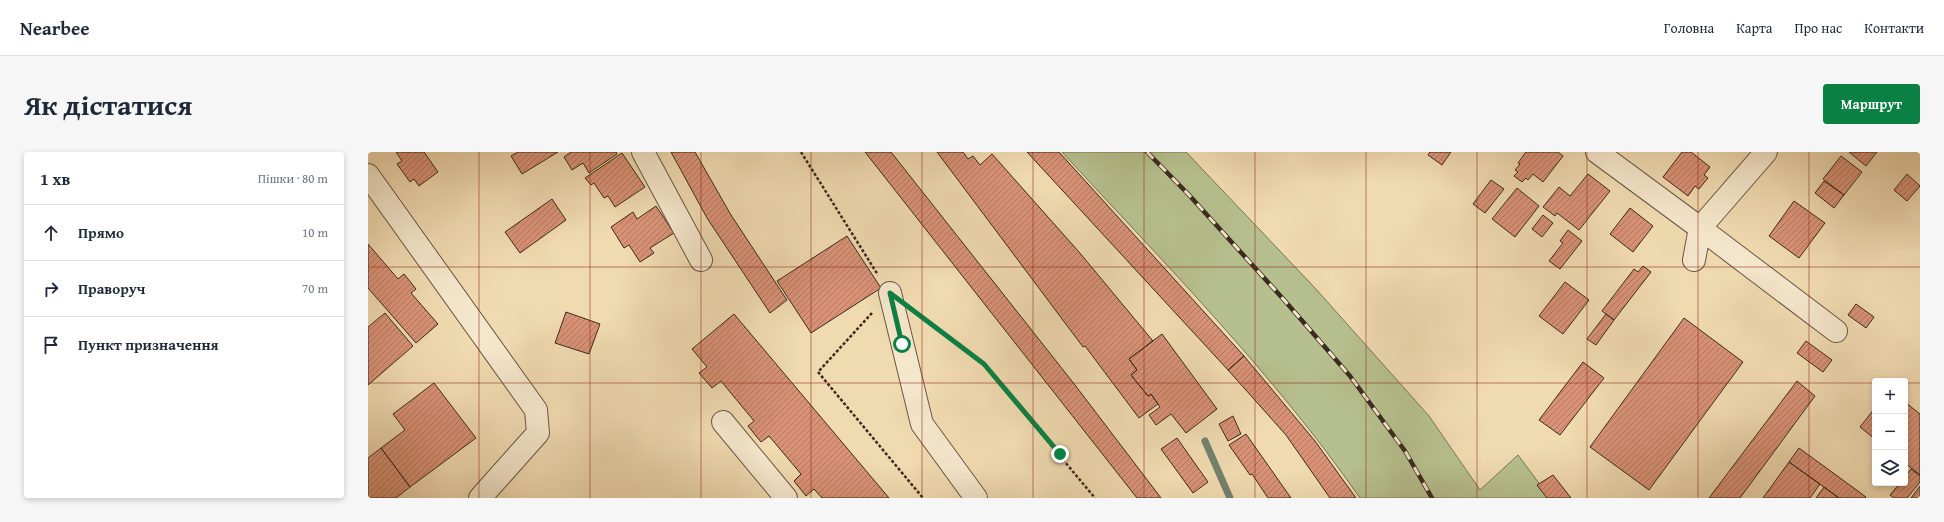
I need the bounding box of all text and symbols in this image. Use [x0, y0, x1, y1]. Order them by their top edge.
text: Nearbee [20, 14, 90, 42]
text: Головна [1664, 18, 1714, 38]
text: Карта [1736, 18, 1772, 38]
text: Про нас [1794, 18, 1842, 38]
text: Контакти [1864, 18, 1924, 38]
text: Як дістатися [24, 84, 192, 125]
button: Маршрут [1823, 84, 1920, 124]
text: 1 хв [40, 166, 70, 191]
text: Пішки · 80 m [258, 169, 328, 188]
icon: ahead [40, 222, 62, 244]
text: Прямо [78, 222, 124, 243]
text: 10 m [302, 223, 328, 242]
icon: right [40, 278, 62, 300]
text: Праворуч [78, 278, 145, 299]
text: 70 m [302, 279, 328, 298]
icon: arrive [40, 334, 62, 356]
text: Пункт призначення [78, 334, 219, 355]
route start [893, 335, 911, 353]
map controls [1872, 378, 1908, 486]
button: + [1872, 378, 1908, 414]
button: − [1872, 414, 1908, 450]
route end [1051, 445, 1069, 463]
button: layers [1872, 450, 1908, 486]

